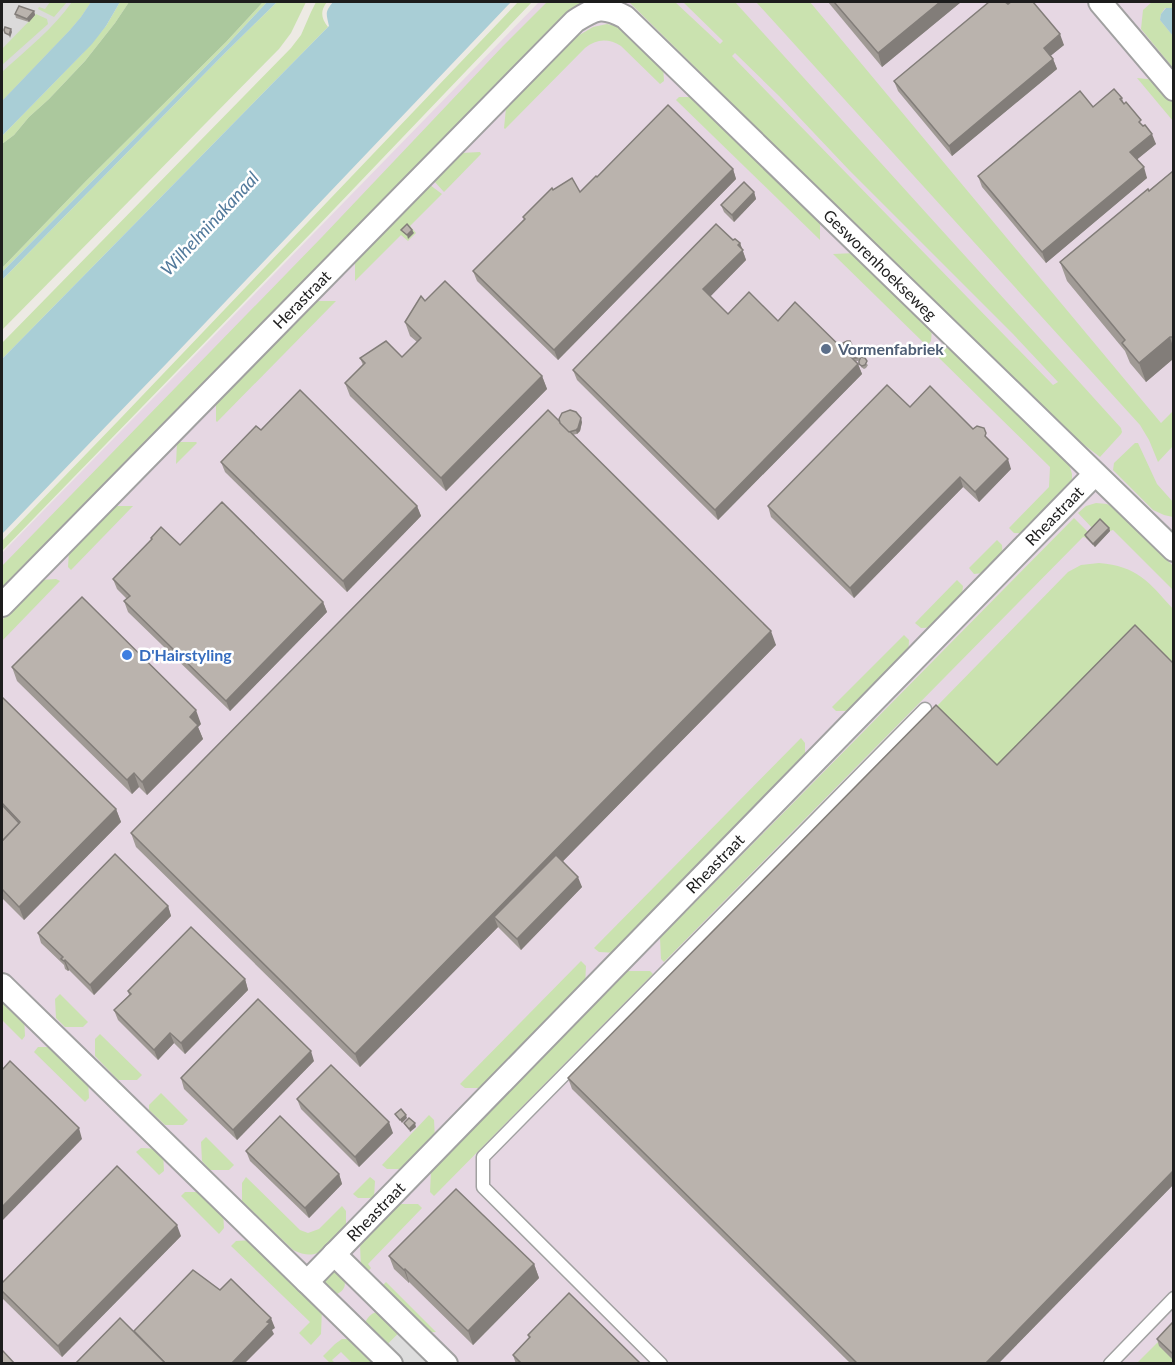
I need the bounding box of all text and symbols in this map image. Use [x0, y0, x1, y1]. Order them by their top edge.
water label: Wilhelminakanaal [156, 167, 263, 280]
street label: Gesworenhoekseweg [820, 205, 941, 324]
street label: Herastraat [269, 266, 334, 332]
place label: Vormenfabriek [837, 339, 944, 358]
marker: Vormenfabriek [819, 342, 833, 356]
street label: Rheastraat [1021, 482, 1087, 549]
place label: D'Hairstyling [139, 645, 232, 664]
marker: D'Hairstyling [120, 648, 134, 662]
street label: Rheastraat [682, 830, 748, 897]
street label: Rheastraat [342, 1178, 408, 1245]

